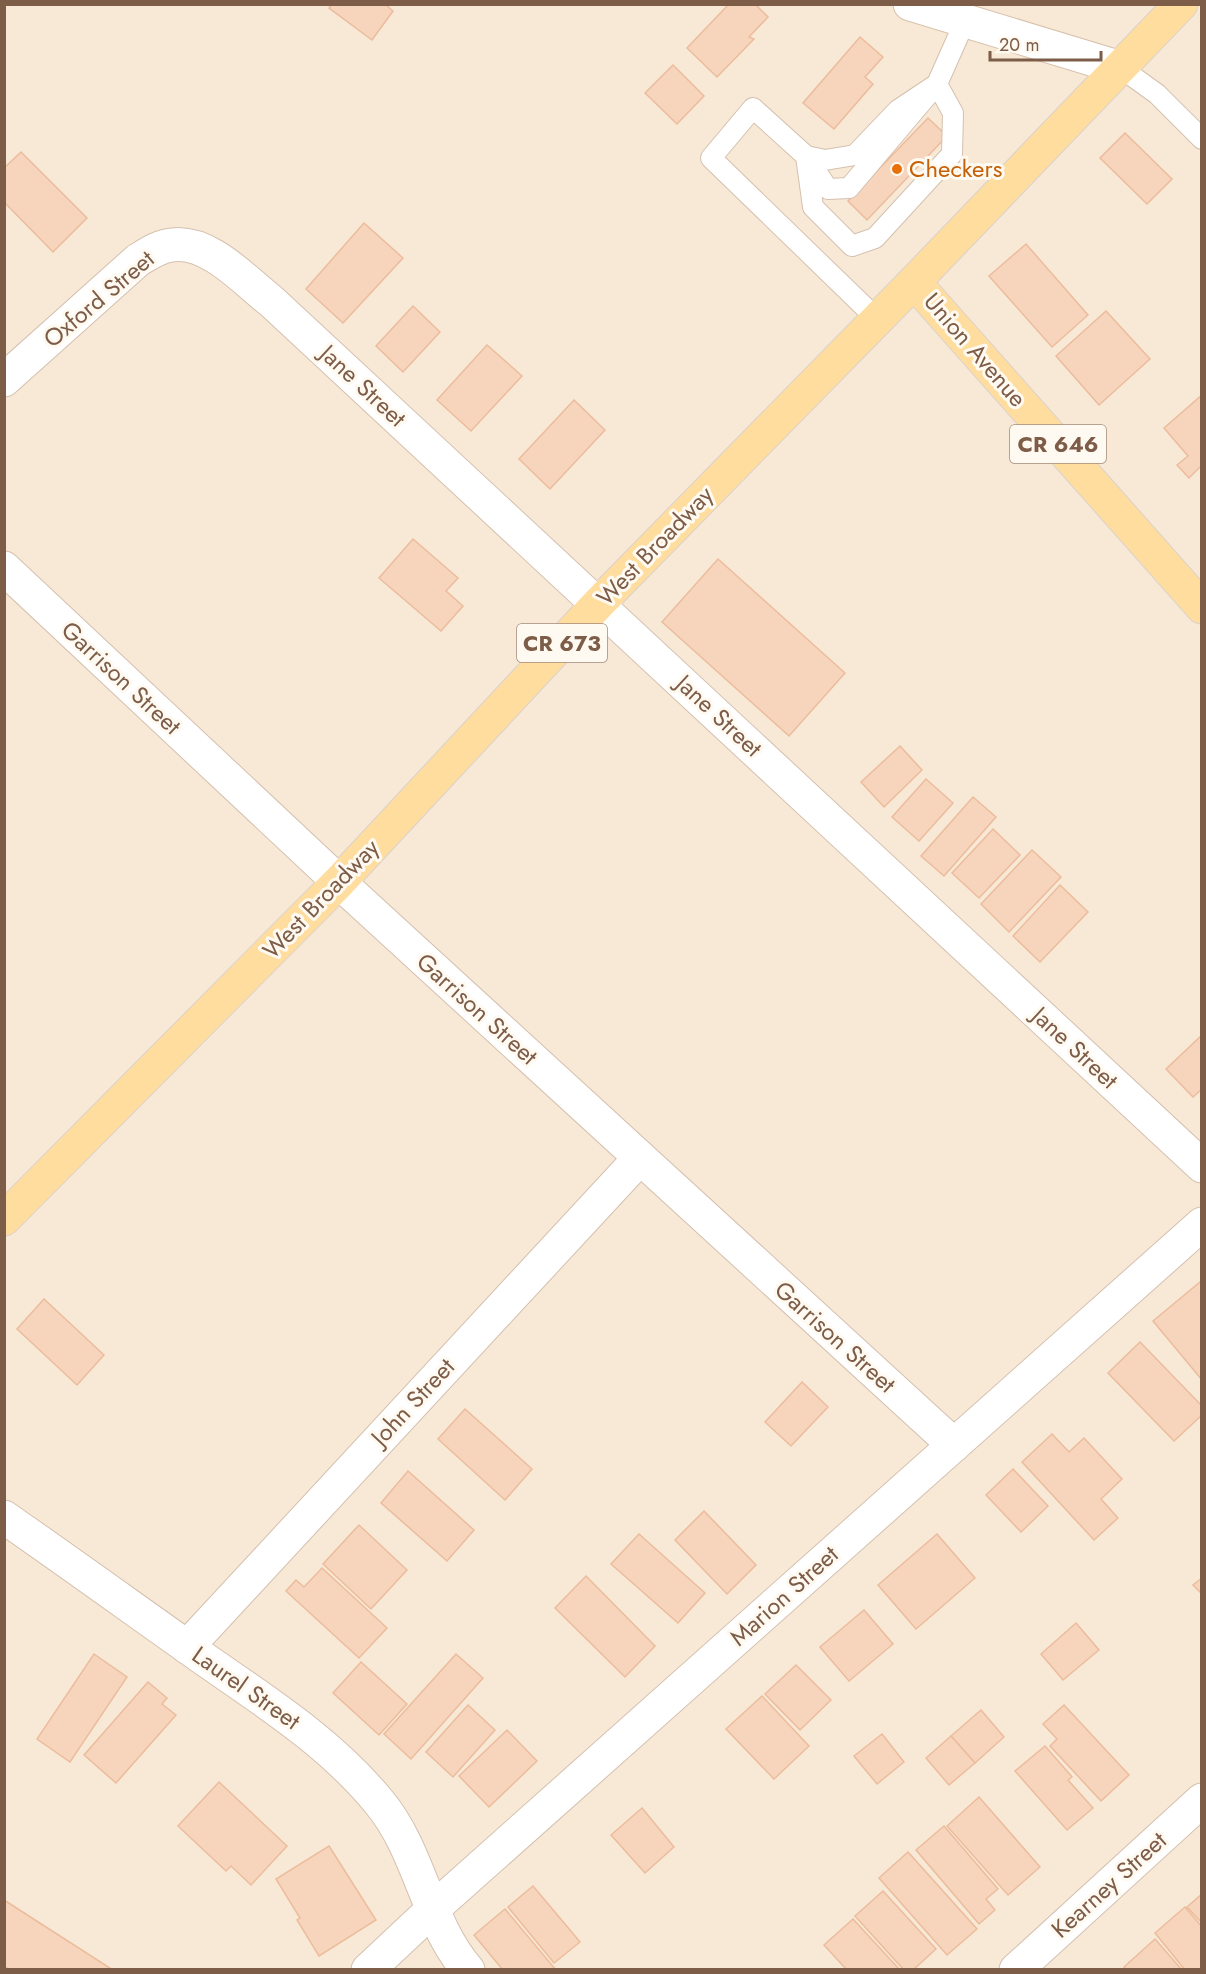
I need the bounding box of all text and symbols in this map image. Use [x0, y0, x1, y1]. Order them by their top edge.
scale bar [990, 24, 1101, 62]
text: 20 m [999, 32, 1039, 58]
place label: Checkers [909, 151, 1002, 186]
marker: Checkers [890, 162, 904, 176]
street label: Oxford Street [36, 242, 162, 356]
street label: Union Avenue [916, 285, 1035, 415]
street label: Jane Street [310, 334, 414, 435]
road number: CR 646 [1010, 425, 1106, 463]
street label: West Broadway [588, 478, 721, 613]
street label: Garrison Street [54, 613, 189, 743]
road number: CR 673 [517, 624, 607, 662]
street label: Jane Street [666, 664, 770, 765]
street label: West Broadway [254, 831, 387, 966]
street label: Garrison Street [409, 945, 546, 1073]
street label: Jane Street [1022, 996, 1126, 1097]
street label: Garrison Street [767, 1273, 904, 1401]
street label: John Street [361, 1350, 463, 1455]
street label: Marion Street [722, 1537, 846, 1654]
street label: Laurel Street [185, 1637, 308, 1738]
street label: Kearney Street [1043, 1823, 1174, 1946]

